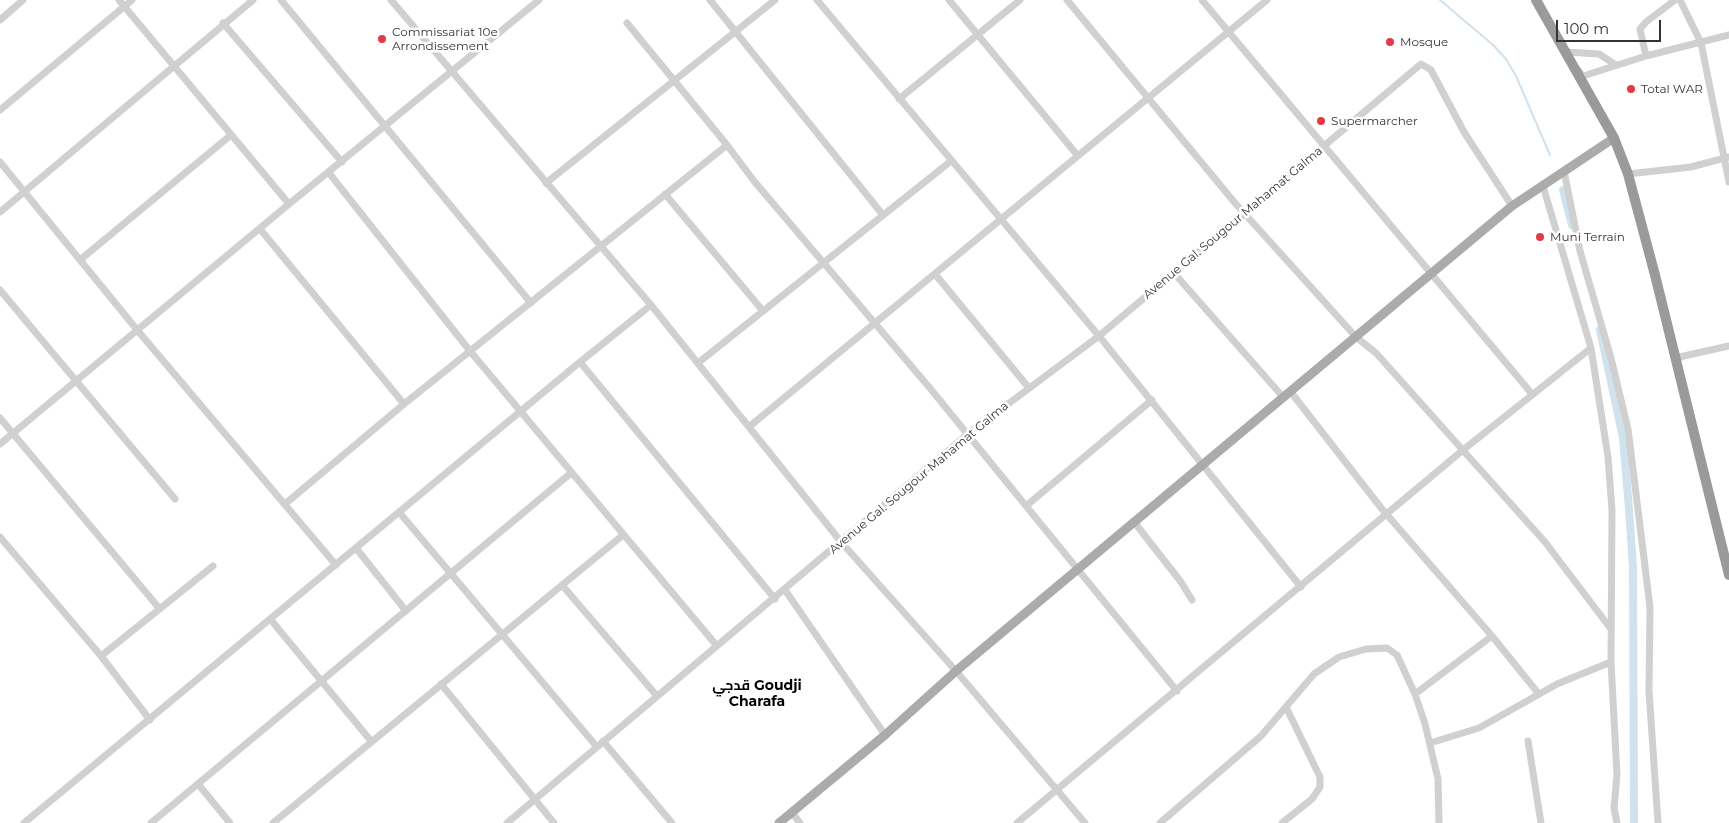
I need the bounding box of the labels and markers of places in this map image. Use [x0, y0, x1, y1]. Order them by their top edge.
place label: Commissariat 10e Arrondissement [392, 25, 498, 53]
marker: Commissariat 10e Arrondissement [376, 33, 388, 45]
place label: Mosque [1400, 35, 1448, 49]
marker: Mosque [1384, 36, 1396, 48]
place label: Total WAR [1641, 82, 1703, 96]
marker: Total WAR [1625, 83, 1637, 95]
place label: Supermarcher [1331, 114, 1418, 128]
marker: Supermarcher [1315, 115, 1327, 127]
place label: Muni Terrain [1550, 230, 1625, 244]
marker: Muni Terrain [1534, 231, 1546, 243]

